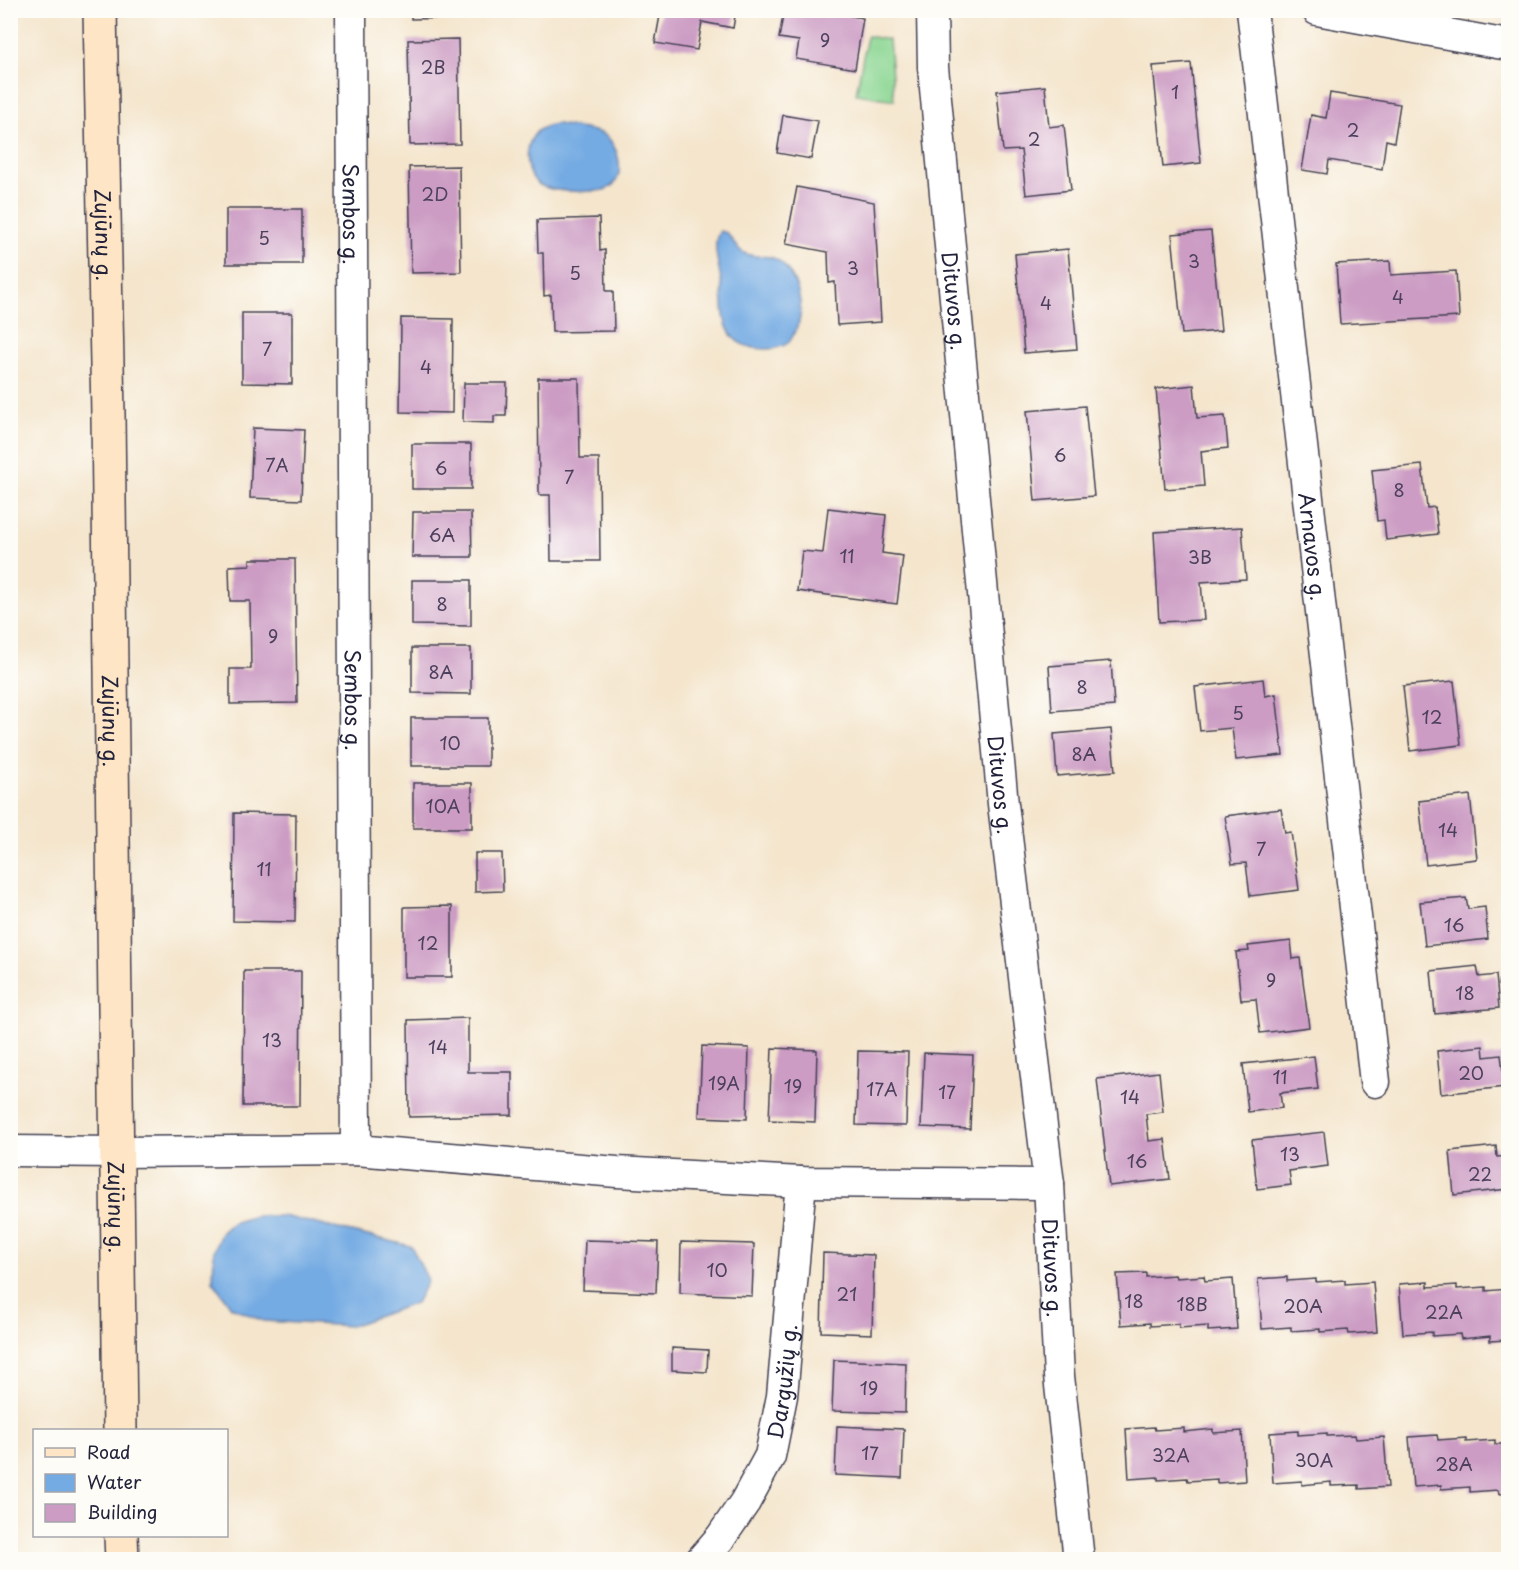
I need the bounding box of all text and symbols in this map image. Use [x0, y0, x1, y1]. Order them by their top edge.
house number: 9 [820, 26, 830, 53]
house number: 2B [421, 53, 445, 80]
house number: 1 [1171, 78, 1179, 105]
house number: 2 [1347, 116, 1359, 143]
house number: 2 [1028, 125, 1040, 152]
street label: Sembos g. [336, 163, 368, 265]
house number: 2D [422, 180, 449, 207]
street label: Zujūnų g. [88, 188, 121, 281]
house number: 5 [258, 224, 270, 251]
house number: 3 [1188, 247, 1200, 274]
street label: Dituvos g. [935, 250, 976, 352]
house number: 3 [847, 254, 859, 281]
house number: 5 [569, 259, 581, 286]
house number: 4 [1392, 283, 1404, 310]
house number: 4 [1040, 289, 1052, 316]
house number: 7 [262, 335, 272, 362]
house number: 4 [420, 353, 432, 380]
house number: 6 [1054, 441, 1066, 468]
house number: 7A [265, 451, 289, 478]
house number: 6 [435, 454, 447, 481]
house number: 7 [564, 463, 574, 490]
house number: 8 [1393, 476, 1405, 503]
street label: Arnavos g. [1291, 491, 1336, 602]
house number: 6A [429, 521, 455, 548]
house number: 11 [839, 542, 855, 569]
house number: 3B [1188, 543, 1212, 570]
house number: 8 [436, 590, 448, 617]
house number: 9 [268, 622, 278, 649]
street label: Sembos g. [338, 649, 370, 751]
house number: 8A [428, 658, 454, 685]
house number: 8 [1076, 673, 1088, 700]
street label: Zujūnų g. [95, 674, 128, 767]
house number: 5 [1232, 699, 1244, 726]
house number: 12 [1422, 703, 1442, 730]
house number: 10 [439, 729, 461, 756]
street label: Dituvos g. [981, 734, 1023, 836]
house number: 8A [1071, 740, 1097, 767]
house number: 10A [426, 792, 460, 819]
house number: 14 [1438, 816, 1458, 843]
house number: 7 [1256, 835, 1266, 862]
house number: 11 [256, 855, 272, 882]
house number: 16 [1444, 911, 1464, 938]
house number: 12 [418, 929, 438, 956]
house number: 9 [1266, 966, 1276, 993]
house number: 18 [1455, 979, 1475, 1006]
house number: 13 [262, 1026, 282, 1053]
house number: 14 [428, 1033, 448, 1060]
house number: 20 [1458, 1059, 1484, 1086]
house number: 11 [1272, 1063, 1288, 1090]
house number: 19A [708, 1069, 740, 1096]
house number: 19 [784, 1072, 802, 1099]
house number: 17A [866, 1075, 898, 1102]
house number: 17 [938, 1078, 956, 1105]
house number: 14 [1120, 1083, 1140, 1110]
house number: 13 [1280, 1140, 1300, 1167]
house number: 16 [1127, 1147, 1147, 1174]
street label: Zujūnų g. [101, 1160, 134, 1253]
house number: 22 [1468, 1160, 1492, 1187]
street label: Dituvos g. [1035, 1217, 1072, 1318]
house number: 10 [706, 1256, 728, 1283]
house number: 21 [837, 1280, 857, 1307]
house number: 18 [1124, 1287, 1144, 1314]
house number: 18B [1176, 1290, 1208, 1317]
house number: 20A [1283, 1292, 1323, 1319]
house number: 22A [1425, 1298, 1463, 1325]
street label: Dargužių g. [758, 1322, 804, 1442]
house number: 19 [860, 1374, 878, 1401]
legend [33, 1429, 228, 1537]
text: Road [87, 1438, 131, 1465]
house number: 17 [861, 1439, 879, 1466]
house number: 32A [1152, 1441, 1190, 1468]
house number: 30A [1295, 1446, 1333, 1473]
house number: 28A [1435, 1450, 1473, 1477]
text: Water [87, 1468, 142, 1495]
text: Building [87, 1498, 157, 1525]

